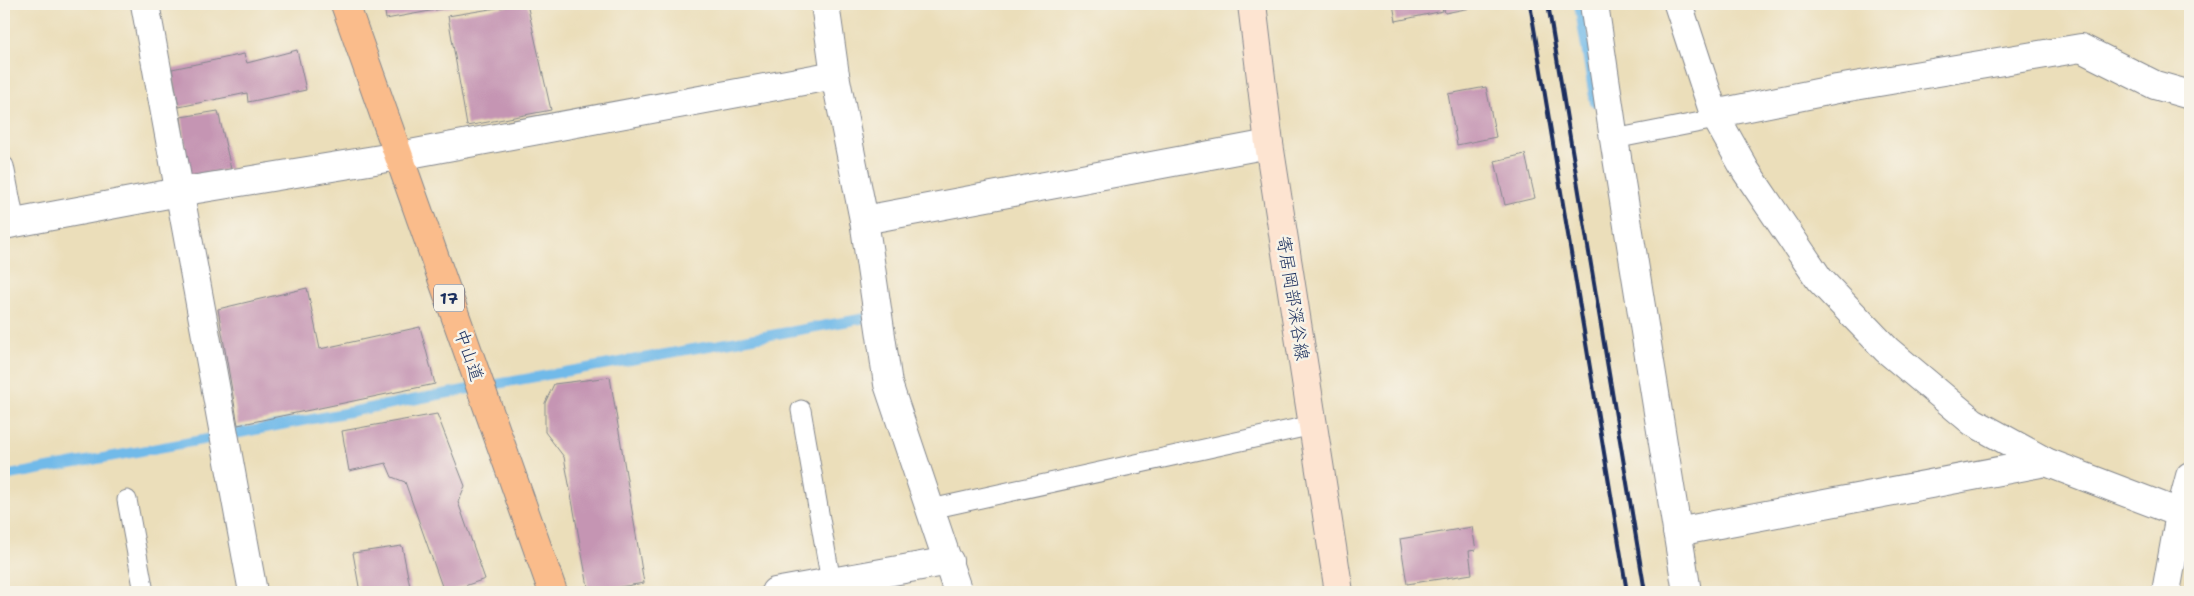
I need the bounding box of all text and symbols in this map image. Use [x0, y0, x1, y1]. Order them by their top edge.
street label: 寄居岡部深谷線 [1271, 234, 1315, 362]
road number: 17 [434, 284, 464, 312]
street label: 中山道 [449, 326, 489, 384]

